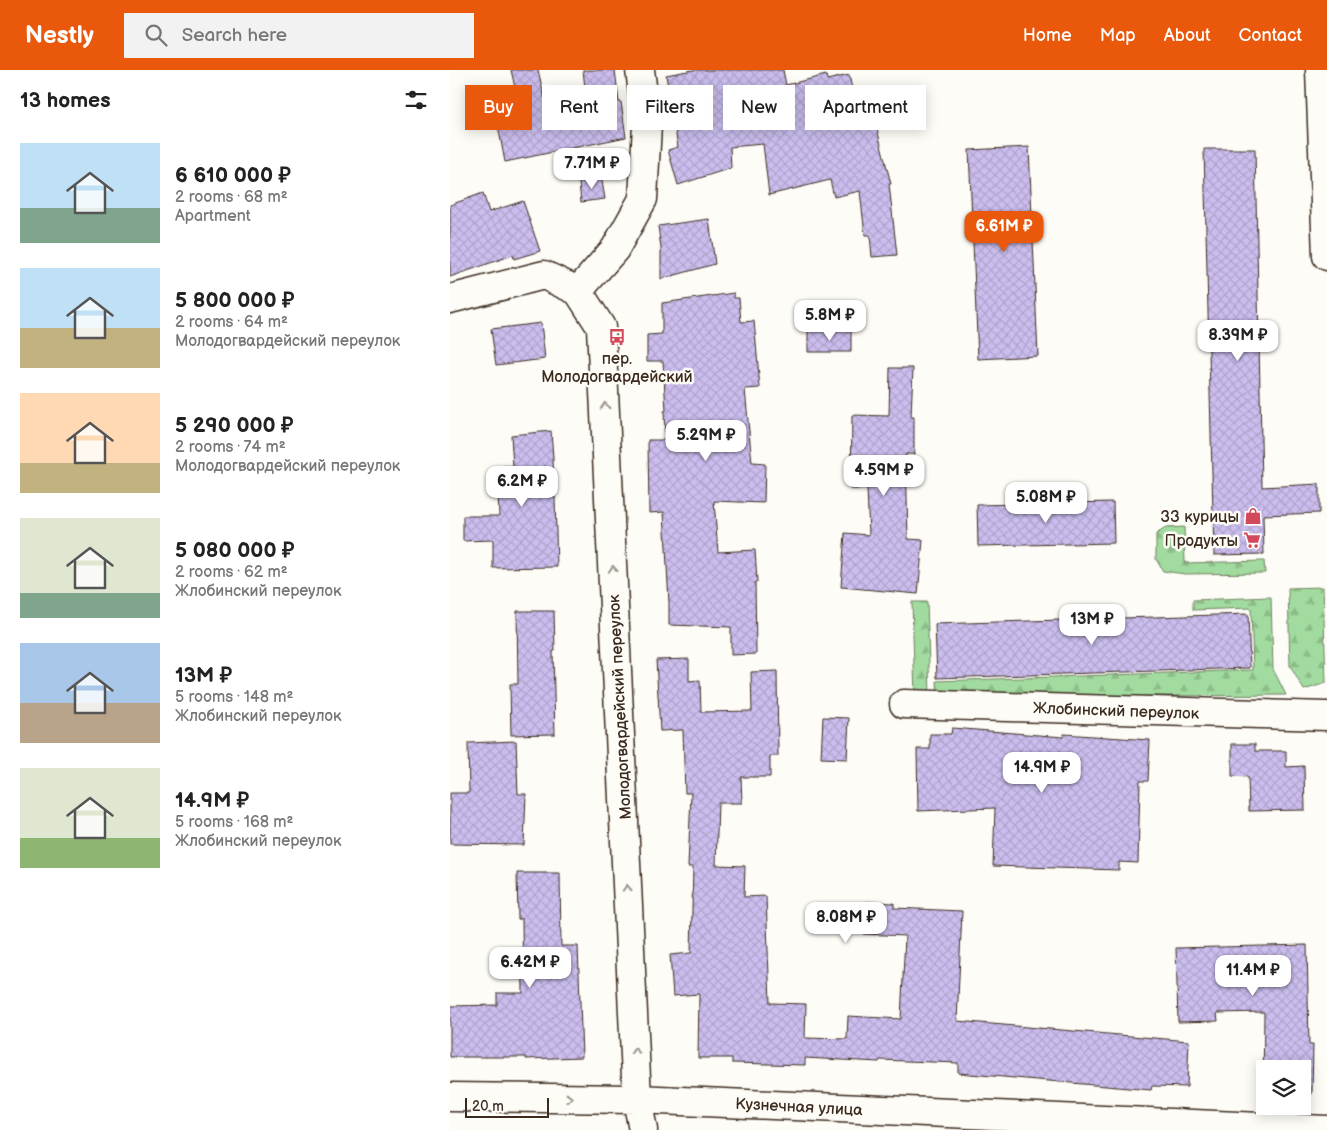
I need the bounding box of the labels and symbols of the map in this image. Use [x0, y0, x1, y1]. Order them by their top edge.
pin: 7.71M ₽ [546, 148, 638, 190]
pin: 6.61M ₽ [958, 210, 1050, 253]
pin: 5.8M ₽ [789, 300, 871, 342]
pin: 8.39M ₽ [1192, 320, 1284, 362]
bus stop icon: пер. Молодогвардейский [607, 327, 627, 347]
place label: пер. Молодогвардейский [541, 350, 693, 387]
one-way arrow [600, 402, 611, 410]
pin: 5.29M ₽ [660, 420, 752, 462]
pin: 4.59M ₽ [838, 454, 930, 497]
pin: 6.2M ₽ [481, 466, 563, 508]
pin: 5.08M ₽ [1000, 482, 1092, 524]
shop icon: 33 курицы [1243, 506, 1263, 526]
place label: 33 курицы [1160, 508, 1239, 527]
supermarket icon: Продукты [1242, 530, 1262, 550]
place label: Продукты [1165, 532, 1238, 551]
one-way arrow [607, 564, 618, 572]
street label: Молодогвардейский переулок [605, 593, 636, 820]
pin: 13M ₽ [1057, 604, 1127, 646]
street label: Жлобинский переулок [1032, 699, 1200, 724]
pin: 14.9M ₽ [996, 752, 1088, 794]
one-way arrow [622, 884, 633, 892]
pin: 8.08M ₽ [800, 902, 892, 944]
pin: 6.42M ₽ [484, 946, 576, 989]
pin: 11.4M ₽ [1207, 954, 1299, 997]
one-way arrow [629, 1046, 640, 1054]
one-way arrow [565, 1093, 573, 1103]
scale bar [465, 1095, 549, 1118]
street label: Кузнечная улица [735, 1095, 864, 1120]

